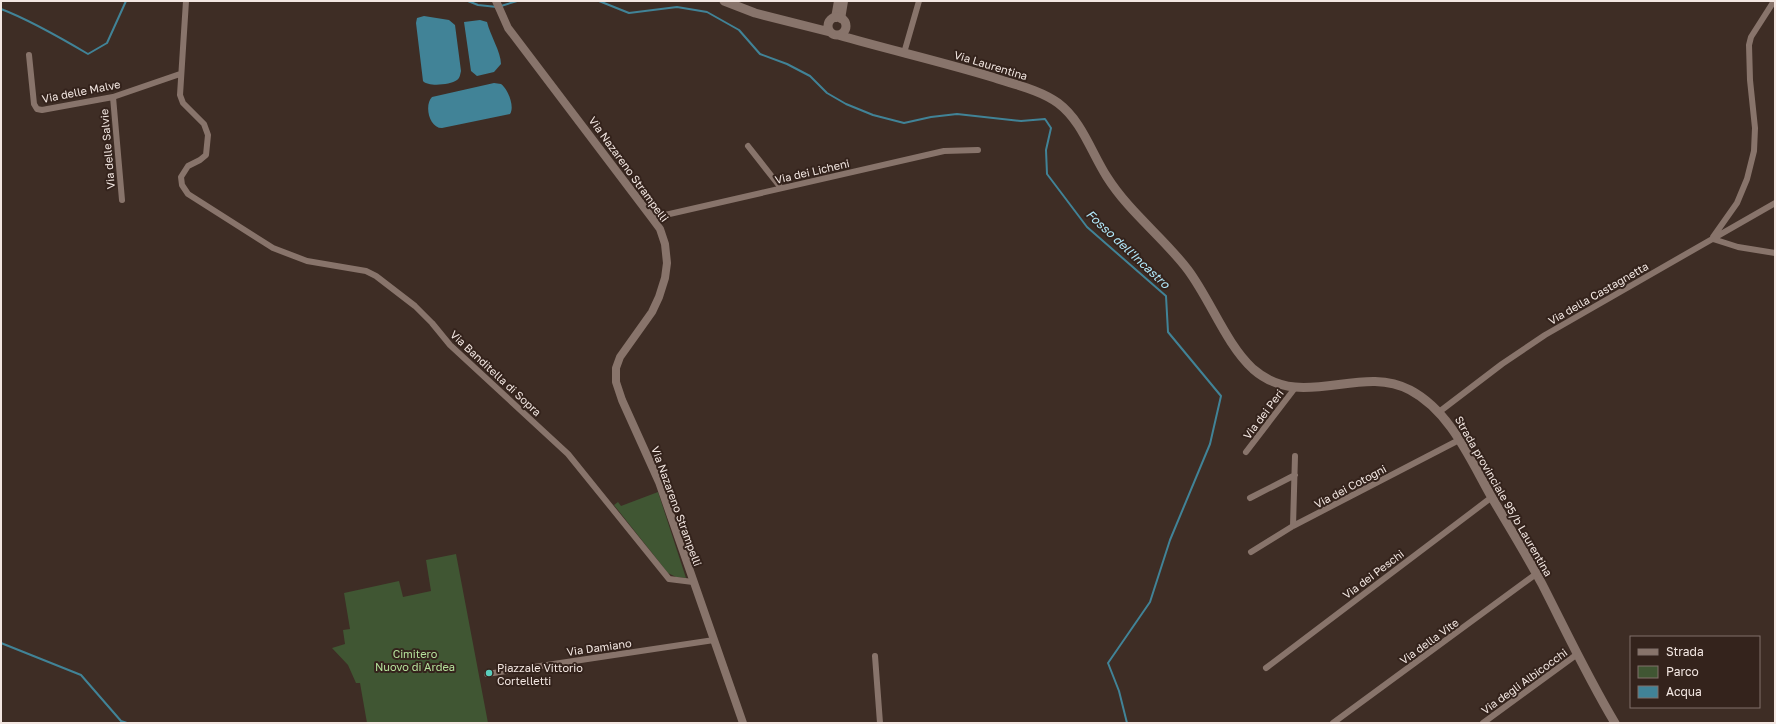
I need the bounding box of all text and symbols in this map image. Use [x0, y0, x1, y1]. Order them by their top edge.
street label: Via Laurentina [953, 48, 1029, 82]
street label: Via delle Malve [41, 77, 121, 105]
street label: Via delle Salvie [97, 108, 117, 190]
street label: Via Nazareno Strampelli [586, 114, 672, 224]
street label: Via dei Licheni [773, 156, 851, 186]
water label: Fosso dell'Incastro [1083, 206, 1173, 292]
street label: Via della Castagnetta [1546, 259, 1650, 327]
street label: Via Banditella di Sopra [448, 328, 544, 418]
street label: Via dei Peri [1240, 387, 1286, 441]
street label: Strada provinciale 95/b Laurentina [1453, 414, 1555, 578]
street label: Via Nazareno Strampelli [649, 444, 705, 568]
street label: Via dei Cotogni [1312, 462, 1388, 510]
street label: Via dei Peschi [1340, 547, 1406, 601]
street label: Via della Vite [1397, 615, 1461, 667]
street label: Via Damiano [566, 636, 633, 658]
legend [1630, 636, 1760, 708]
text: Strada [1666, 644, 1704, 659]
street label: Via degli Albicocchi [1478, 645, 1570, 717]
park label: Cimitero Nuovo di Ardea [375, 647, 455, 673]
place label: Piazzale Vittorio Cortelletti [497, 661, 583, 687]
text: Parco [1666, 664, 1699, 679]
marker: Piazzale Vittorio Cortelletti [484, 668, 494, 678]
text: Acqua [1666, 684, 1702, 699]

